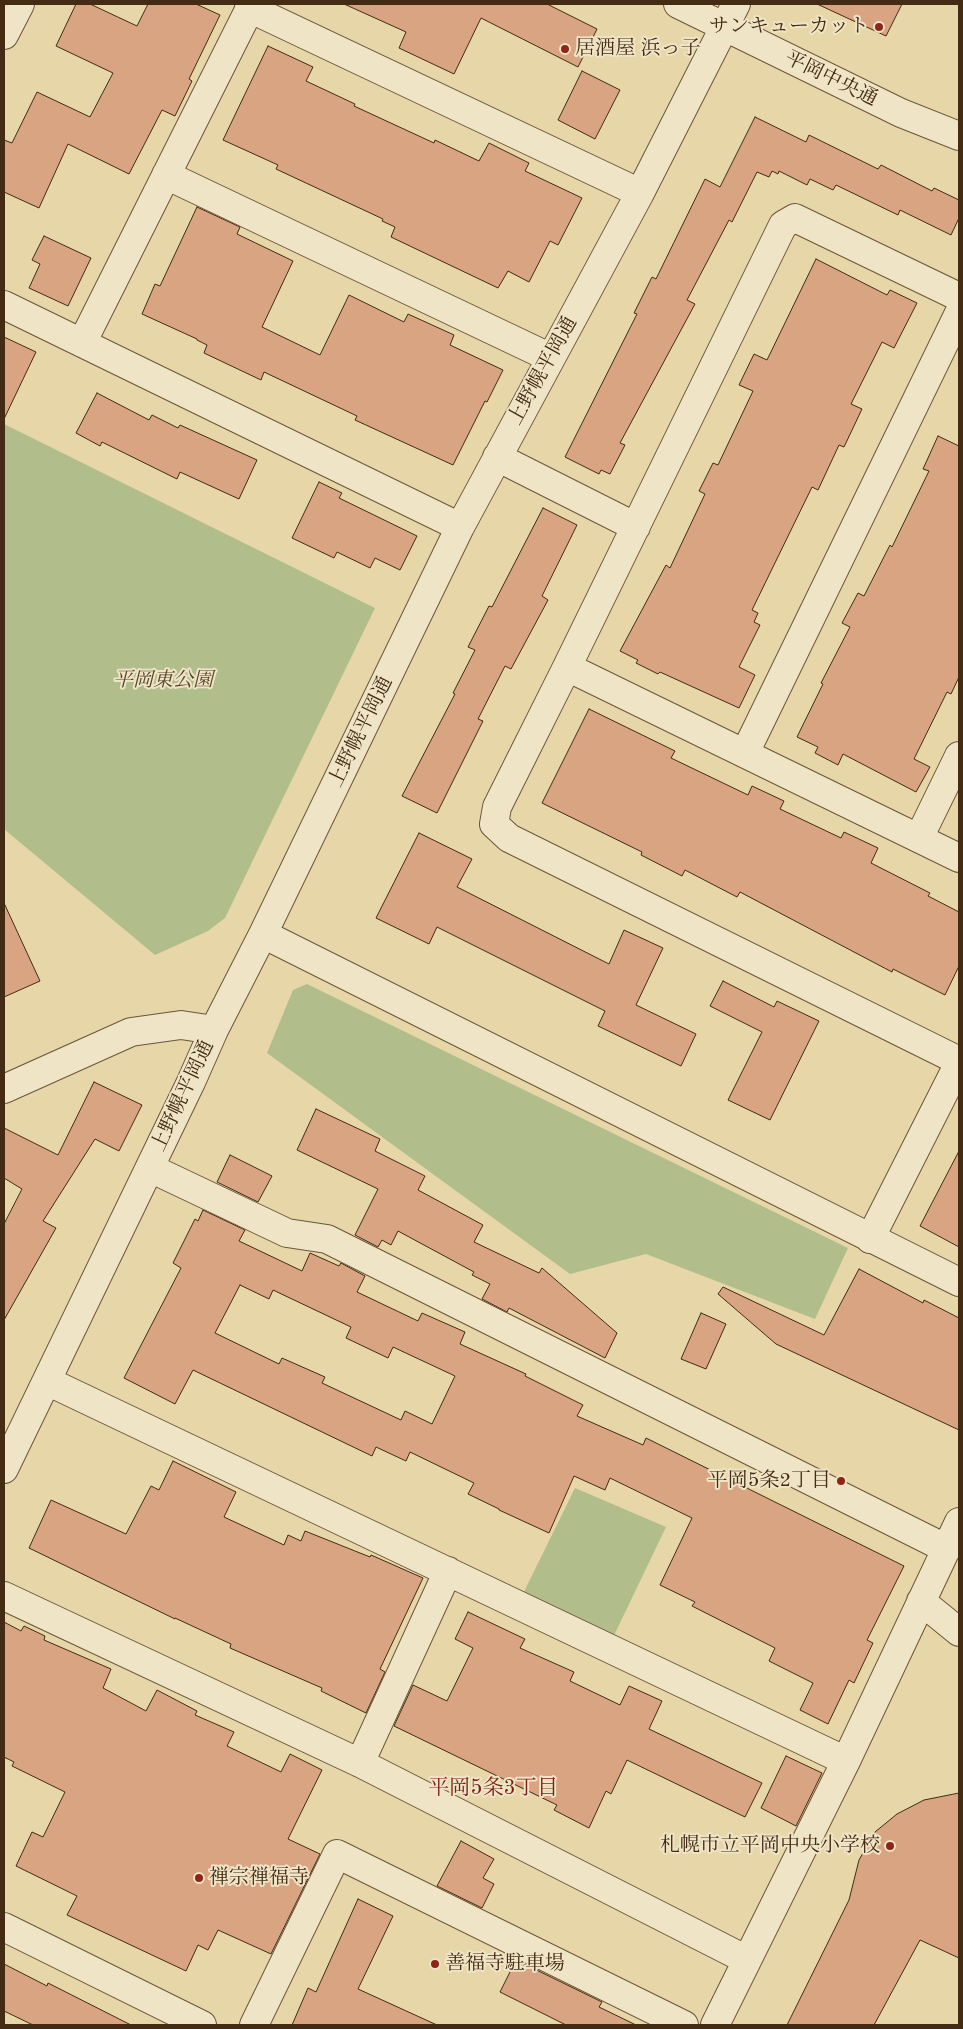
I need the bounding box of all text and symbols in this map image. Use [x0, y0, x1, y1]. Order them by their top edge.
place label: サンキューカット [709, 15, 869, 39]
marker: サンキューカット [873, 21, 885, 33]
place label: 居酒屋 浜っ子 [575, 37, 701, 61]
marker: 居酒屋 浜っ子 [559, 43, 571, 55]
street label: 平岡中央通 [781, 46, 881, 112]
street label: 上野幌平岡通 [503, 313, 583, 429]
park label: 平岡東公園 [113, 669, 213, 693]
street label: 上野幌平岡通 [324, 673, 398, 791]
street label: 上野幌平岡通 [147, 1037, 219, 1155]
place label: 平岡5条2丁目 [708, 1469, 831, 1493]
marker: 平岡5条2丁目 [835, 1475, 847, 1487]
district label: 平岡5条3丁目 [428, 1775, 558, 1801]
place label: 札幌市立平岡中央小学校 [660, 1834, 880, 1858]
marker: 札幌市立平岡中央小学校 [884, 1840, 896, 1852]
place label: 禅宗禅福寺 [209, 1866, 309, 1890]
marker: 禅宗禅福寺 [193, 1872, 205, 1884]
place label: 善福寺駐車場 [445, 1952, 565, 1976]
marker: 善福寺駐車場 [429, 1958, 441, 1970]

